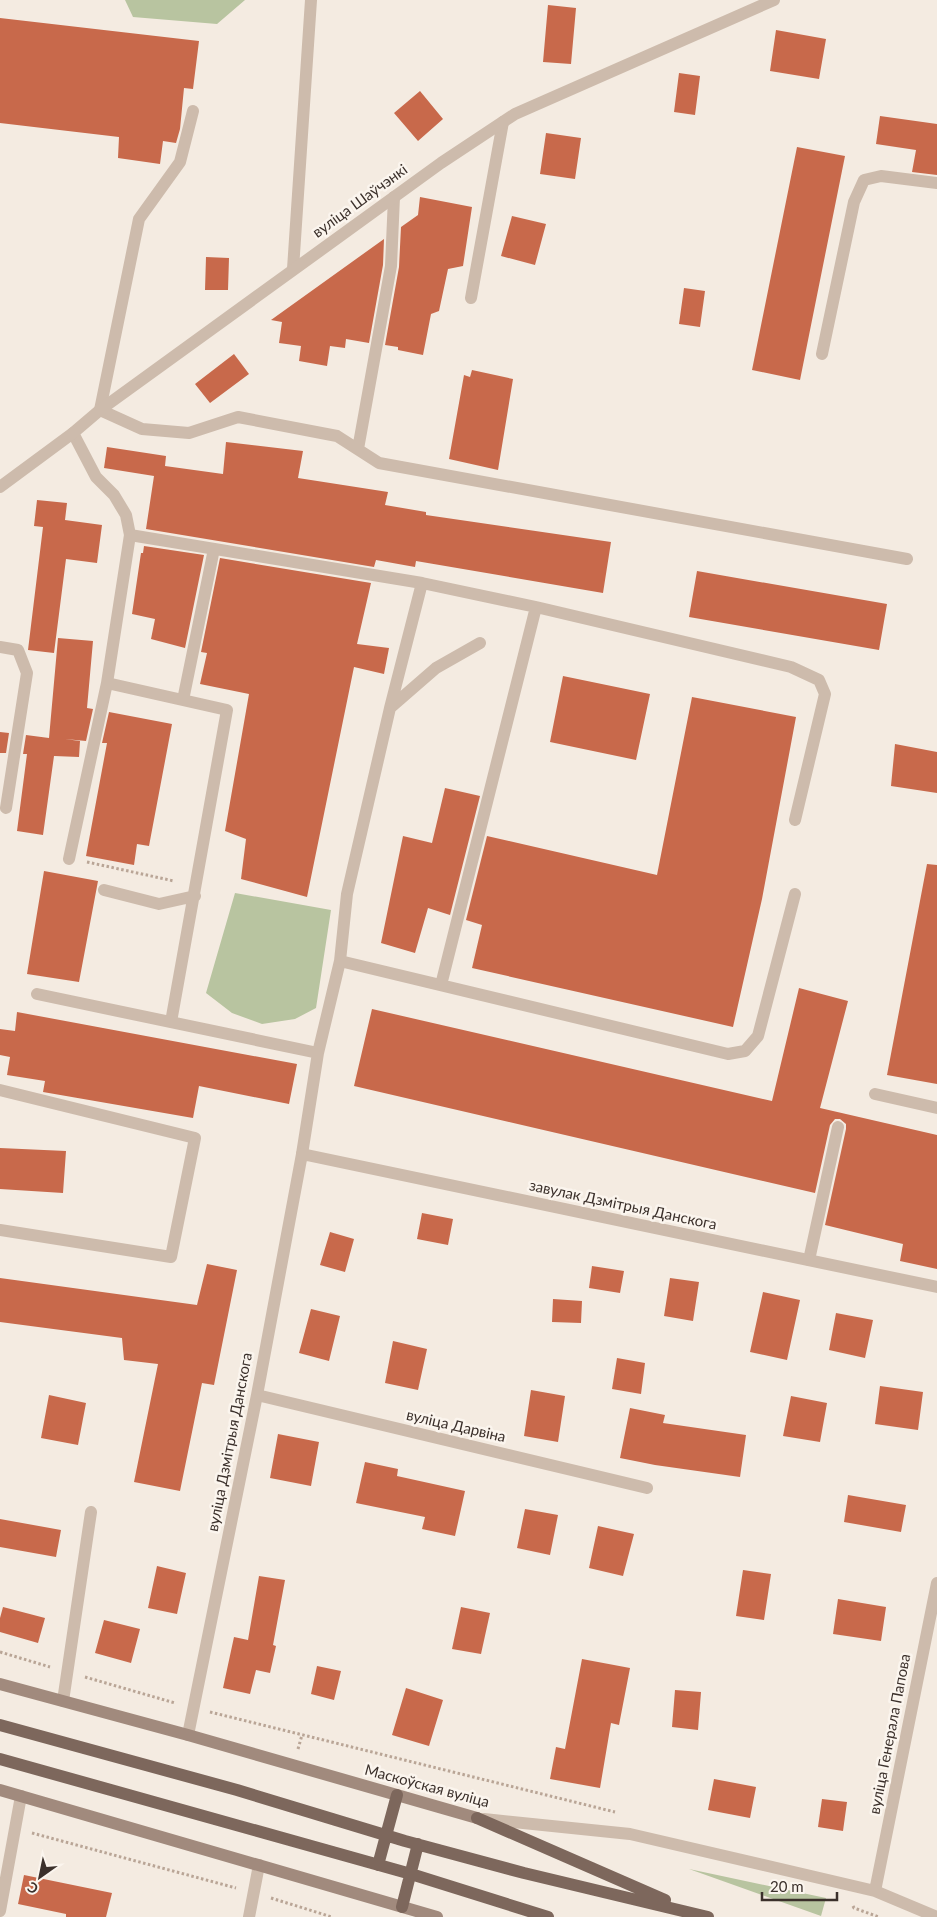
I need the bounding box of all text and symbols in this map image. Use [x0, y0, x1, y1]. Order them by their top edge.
street label: вуліца Шаўчэнкі [309, 160, 410, 241]
street label: завулак Дзмітрыя Данскога [528, 1175, 719, 1233]
street label: вуліца Дзмітрыя Данскога [203, 1351, 255, 1533]
street label: вуліца Дарвіна [405, 1405, 508, 1445]
street label: вуліца Генерала Папова [865, 1652, 913, 1815]
street label: Маскоўская вуліца [363, 1760, 492, 1810]
north arrow [15, 1852, 65, 1902]
scale bar [762, 1870, 837, 1902]
text: 20 m [770, 1877, 804, 1895]
text: С [24, 1878, 41, 1898]

